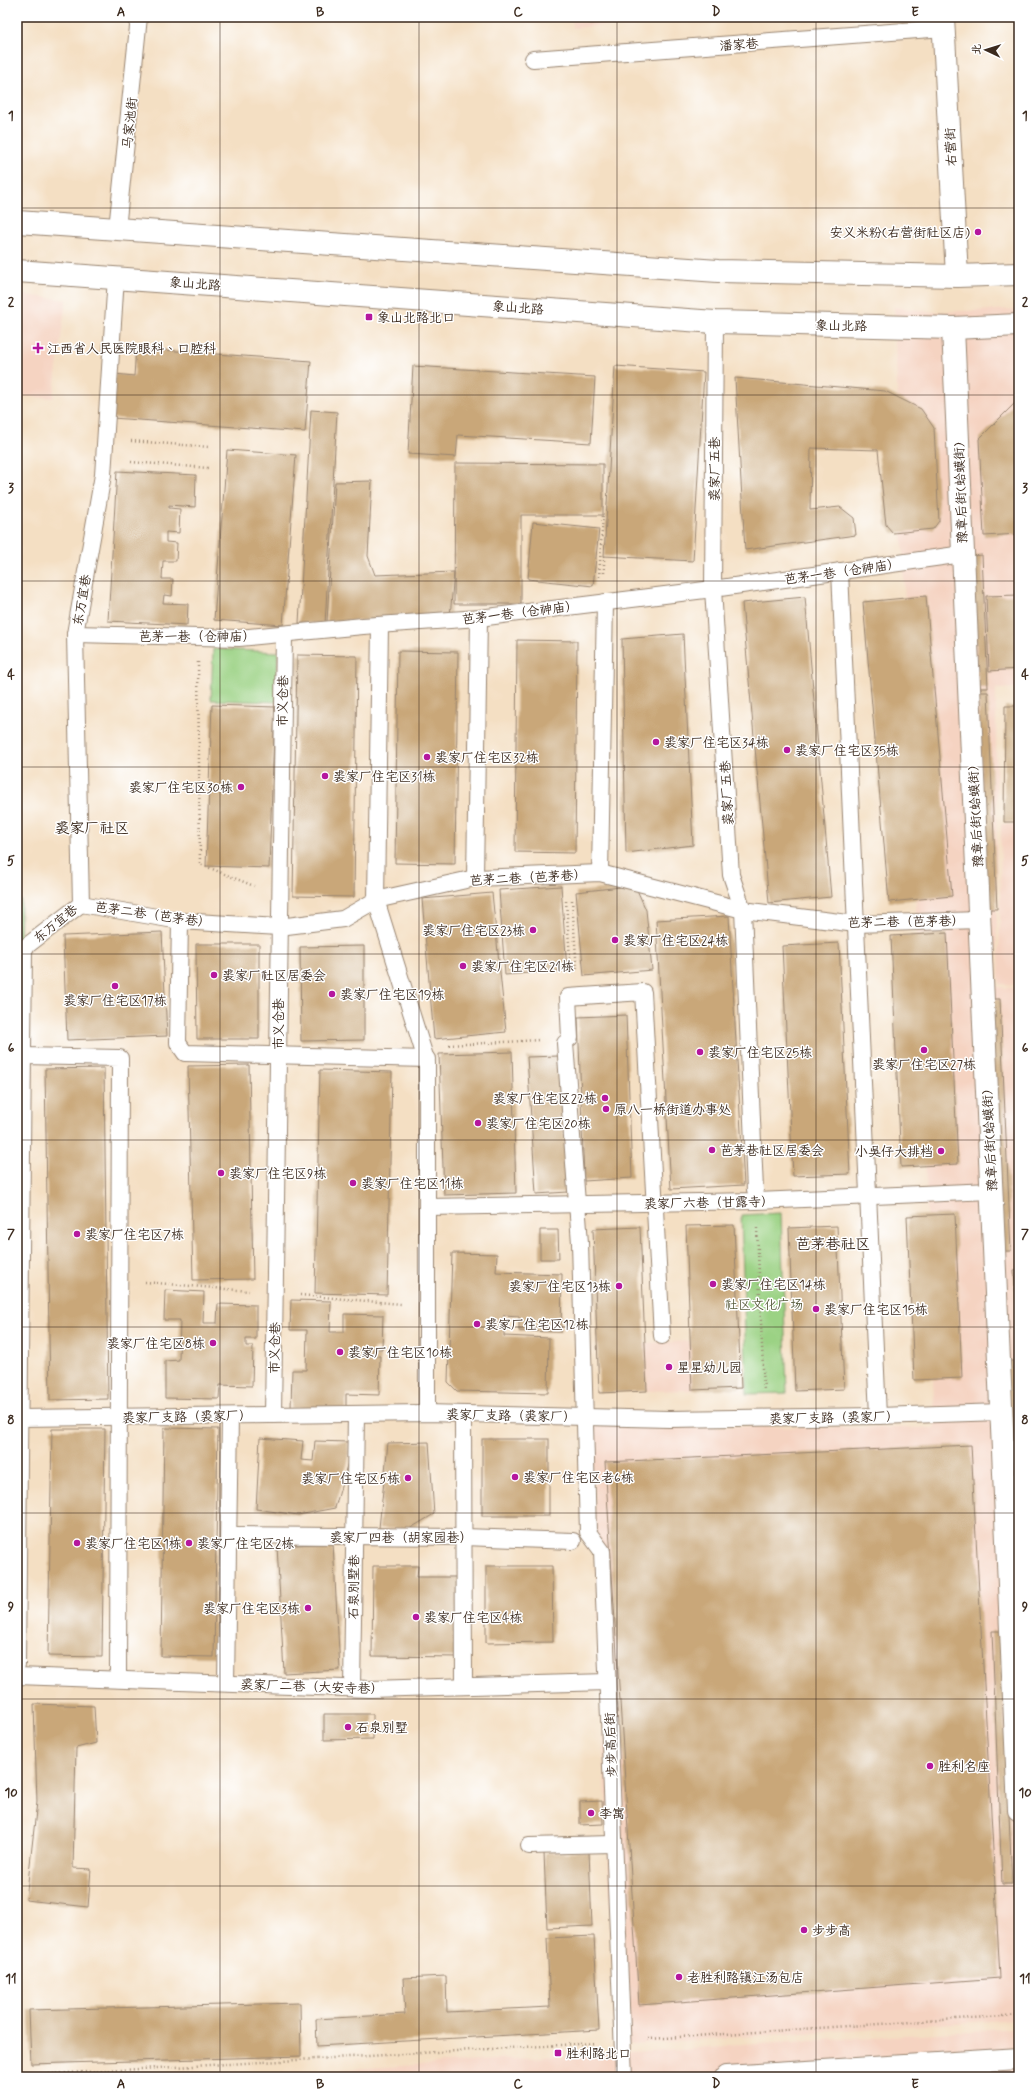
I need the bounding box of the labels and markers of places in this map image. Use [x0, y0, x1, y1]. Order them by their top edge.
place label: 安义米粉(右营街社区店) [830, 225, 970, 242]
marker: 安义米粉(右营街社区店) [973, 227, 983, 237]
place label: 象山北路北口 [377, 310, 455, 327]
marker: 象山北路北口 [364, 312, 374, 322]
place label: 江西省人民医院眼科、口腔科 [47, 341, 217, 358]
marker: 江西省人民医院眼科、口腔科 [32, 342, 44, 354]
place label: 裘家厂住宅区34栋 [664, 735, 769, 752]
marker: 裘家厂住宅区34栋 [651, 737, 661, 747]
place label: 裘家厂住宅区35栋 [795, 743, 899, 760]
marker: 裘家厂住宅区35栋 [782, 745, 792, 755]
place label: 裘家厂住宅区32栋 [435, 750, 539, 767]
marker: 裘家厂住宅区32栋 [422, 752, 432, 762]
place label: 裘家厂住宅区31栋 [333, 769, 435, 786]
marker: 裘家厂住宅区31栋 [320, 771, 330, 781]
place label: 裘家厂住宅区30栋 [129, 780, 233, 797]
marker: 裘家厂住宅区30栋 [236, 782, 246, 792]
place label: 裘家厂住宅区23栋 [422, 923, 525, 940]
marker: 裘家厂住宅区23栋 [528, 925, 538, 935]
place label: 裘家厂住宅区24栋 [623, 933, 728, 950]
marker: 裘家厂住宅区24栋 [610, 935, 620, 945]
place label: 裘家厂住宅区21栋 [471, 959, 574, 976]
marker: 裘家厂住宅区21栋 [458, 961, 468, 971]
place label: 裘家厂社区居委会 [222, 968, 326, 985]
marker: 裘家厂社区居委会 [209, 970, 219, 980]
marker: 裘家厂住宅区17栋 [110, 981, 120, 991]
place label: 裘家厂住宅区19栋 [340, 987, 445, 1004]
marker: 裘家厂住宅区19栋 [327, 989, 337, 999]
place label: 裘家厂住宅区17栋 [63, 993, 167, 1010]
place label: 裘家厂住宅区25栋 [708, 1045, 812, 1062]
marker: 裘家厂住宅区27栋 [919, 1045, 929, 1055]
marker: 裘家厂住宅区25栋 [695, 1047, 705, 1057]
place label: 裘家厂住宅区27栋 [872, 1057, 976, 1074]
place label: 裘家厂住宅区22栋 [493, 1091, 597, 1108]
marker: 裘家厂住宅区22栋 [600, 1093, 610, 1103]
place label: 原八一桥街道办事处 [614, 1102, 731, 1119]
marker: 原八一桥街道办事处 [601, 1104, 611, 1114]
place label: 裘家厂住宅区20栋 [486, 1116, 591, 1133]
marker: 裘家厂住宅区20栋 [473, 1118, 483, 1128]
place label: 芭茅巷社区居委会 [720, 1143, 824, 1160]
place label: 小吴仔大排档 [855, 1144, 933, 1161]
marker: 芭茅巷社区居委会 [707, 1145, 717, 1155]
marker: 小吴仔大排档 [936, 1146, 946, 1156]
place label: 裘家厂住宅区9栋 [229, 1166, 326, 1183]
marker: 裘家厂住宅区9栋 [216, 1168, 226, 1178]
place label: 裘家厂住宅区11栋 [361, 1176, 463, 1193]
marker: 裘家厂住宅区11栋 [348, 1178, 358, 1188]
place label: 裘家厂住宅区7栋 [85, 1227, 184, 1244]
marker: 裘家厂住宅区7栋 [72, 1229, 82, 1239]
place label: 裘家厂住宅区14栋 [721, 1277, 826, 1294]
place label: 裘家厂住宅区13栋 [509, 1279, 611, 1296]
marker: 裘家厂住宅区14栋 [708, 1279, 718, 1289]
marker: 裘家厂住宅区13栋 [614, 1281, 624, 1291]
place label: 裘家厂住宅区15栋 [824, 1302, 928, 1319]
marker: 裘家厂住宅区15栋 [811, 1304, 821, 1314]
place label: 裘家厂住宅区12栋 [485, 1317, 589, 1334]
marker: 裘家厂住宅区12栋 [472, 1319, 482, 1329]
place label: 裘家厂住宅区8栋 [107, 1336, 205, 1353]
marker: 裘家厂住宅区8栋 [208, 1338, 218, 1348]
place label: 裘家厂住宅区10栋 [348, 1345, 452, 1362]
marker: 裘家厂住宅区10栋 [335, 1347, 345, 1357]
place label: 星星幼儿园 [677, 1360, 742, 1377]
marker: 星星幼儿园 [664, 1362, 674, 1372]
place label: 裘家厂住宅区老6栋 [523, 1470, 634, 1487]
place label: 裘家厂住宅区5栋 [301, 1471, 400, 1488]
marker: 裘家厂住宅区老6栋 [510, 1472, 520, 1482]
marker: 裘家厂住宅区5栋 [403, 1473, 413, 1483]
place label: 裘家厂住宅区1栋 [85, 1536, 182, 1553]
place label: 裘家厂住宅区2栋 [197, 1536, 294, 1553]
marker: 裘家厂住宅区1栋 [72, 1538, 82, 1548]
marker: 裘家厂住宅区2栋 [184, 1538, 194, 1548]
place label: 裘家厂住宅区3栋 [203, 1601, 300, 1618]
marker: 裘家厂住宅区3栋 [303, 1603, 313, 1613]
place label: 裘家厂住宅区4栋 [424, 1610, 523, 1627]
marker: 裘家厂住宅区4栋 [411, 1612, 421, 1622]
place label: 石泉别墅 [356, 1720, 408, 1737]
marker: 石泉别墅 [343, 1722, 353, 1732]
place label: 胜利名座 [938, 1759, 990, 1776]
marker: 胜利名座 [925, 1761, 935, 1771]
place label: 李寓 [599, 1806, 625, 1823]
marker: 李寓 [586, 1808, 596, 1818]
place label: 步步高 [812, 1923, 851, 1940]
marker: 步步高 [799, 1925, 809, 1935]
place label: 老胜利路镇江汤包店 [687, 1970, 804, 1987]
marker: 老胜利路镇江汤包店 [674, 1972, 684, 1982]
place label: 胜利路北口 [566, 2046, 631, 2063]
marker: 胜利路北口 [553, 2048, 563, 2058]

